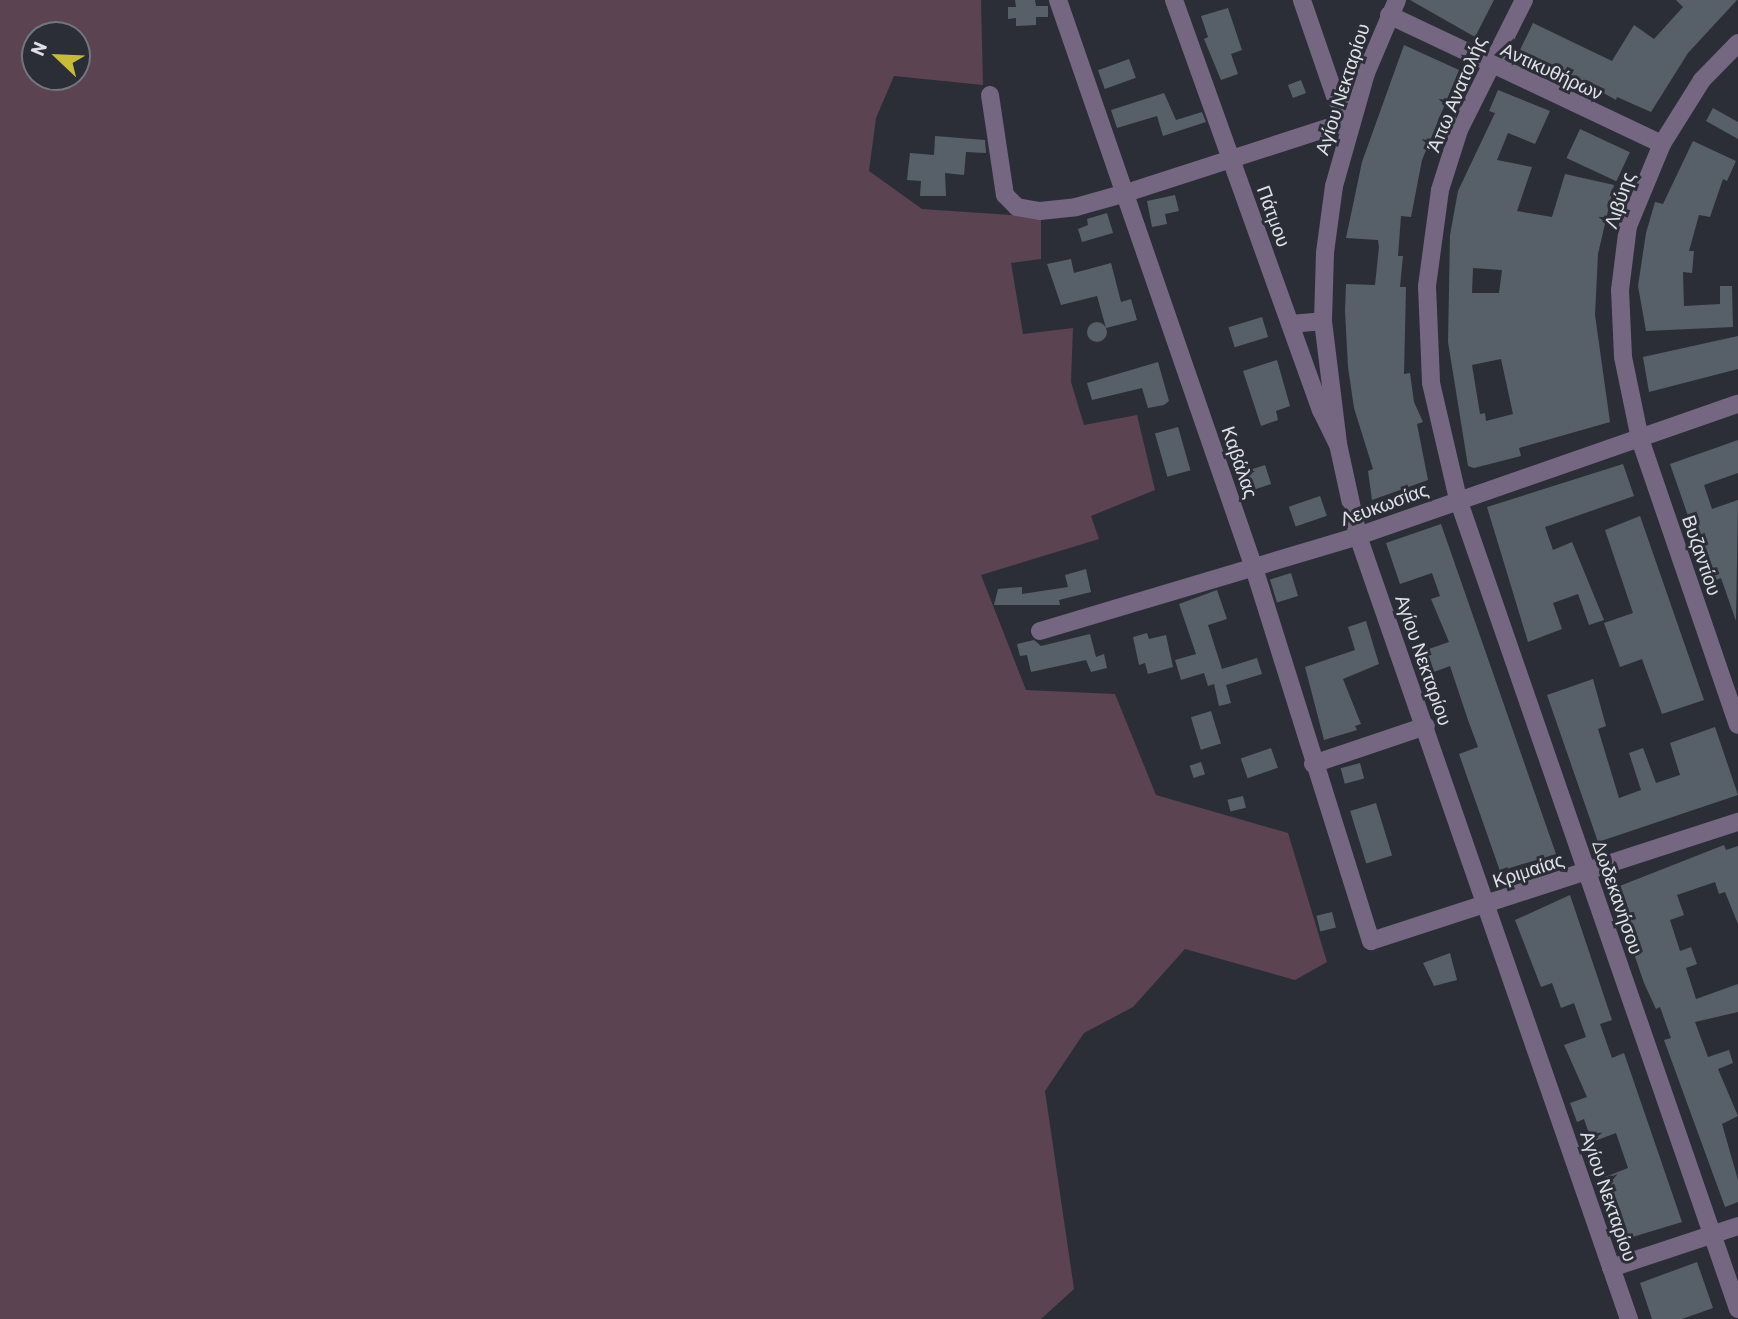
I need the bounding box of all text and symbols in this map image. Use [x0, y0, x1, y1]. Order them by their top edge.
street label: Αγίου Νεκταρίου [1310, 20, 1374, 158]
north arrow [21, 21, 91, 91]
street label: Άπω Ανατολής [1421, 33, 1491, 155]
street label: Αντικυθήρων [1497, 37, 1607, 105]
text: N [25, 38, 51, 59]
street label: Λιβύης [1599, 169, 1639, 231]
street label: Πάτμου [1252, 182, 1296, 250]
street label: Καβάλας [1217, 423, 1263, 501]
street label: Λευκωσίας [1337, 478, 1431, 530]
street label: Βυζαντίου [1678, 512, 1726, 598]
street label: Αγίου Νεκταρίου [1391, 592, 1457, 728]
street label: Δωδεκανήσου [1588, 837, 1648, 957]
street label: Κριμαίας [1490, 848, 1566, 892]
street label: Αγίου Νεκταρίου [1576, 1128, 1642, 1264]

